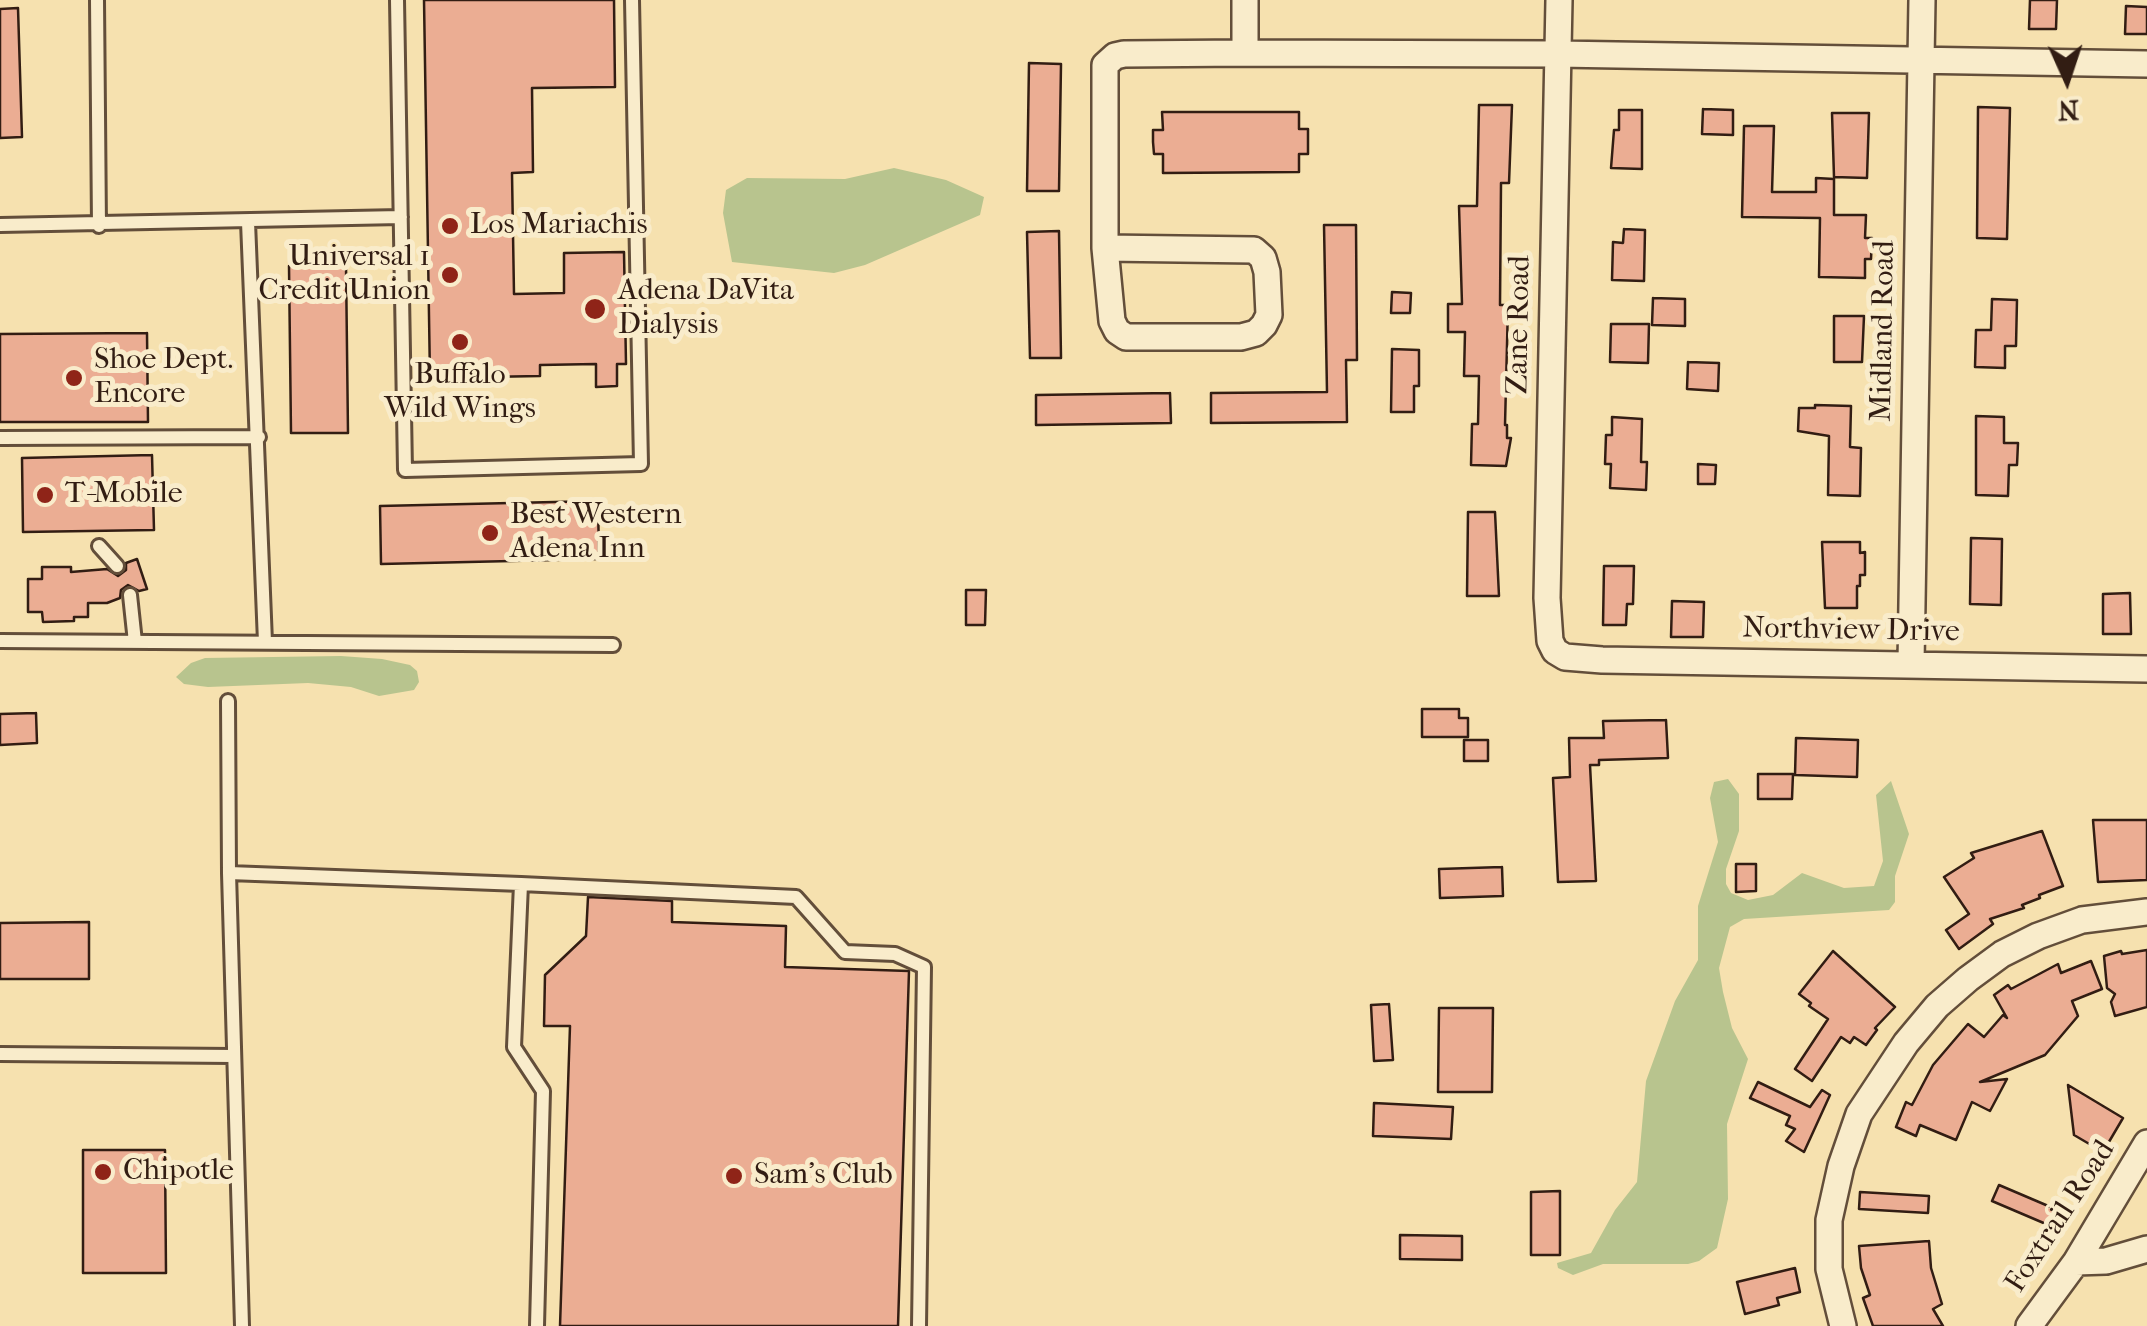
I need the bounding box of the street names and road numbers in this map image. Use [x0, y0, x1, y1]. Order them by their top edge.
street label: Midland Road [1864, 240, 1904, 422]
street label: Zane Road [1501, 255, 1539, 395]
street label: Northview Drive [1742, 611, 1960, 651]
street label: Foxtrail Road [1999, 1134, 2123, 1300]

